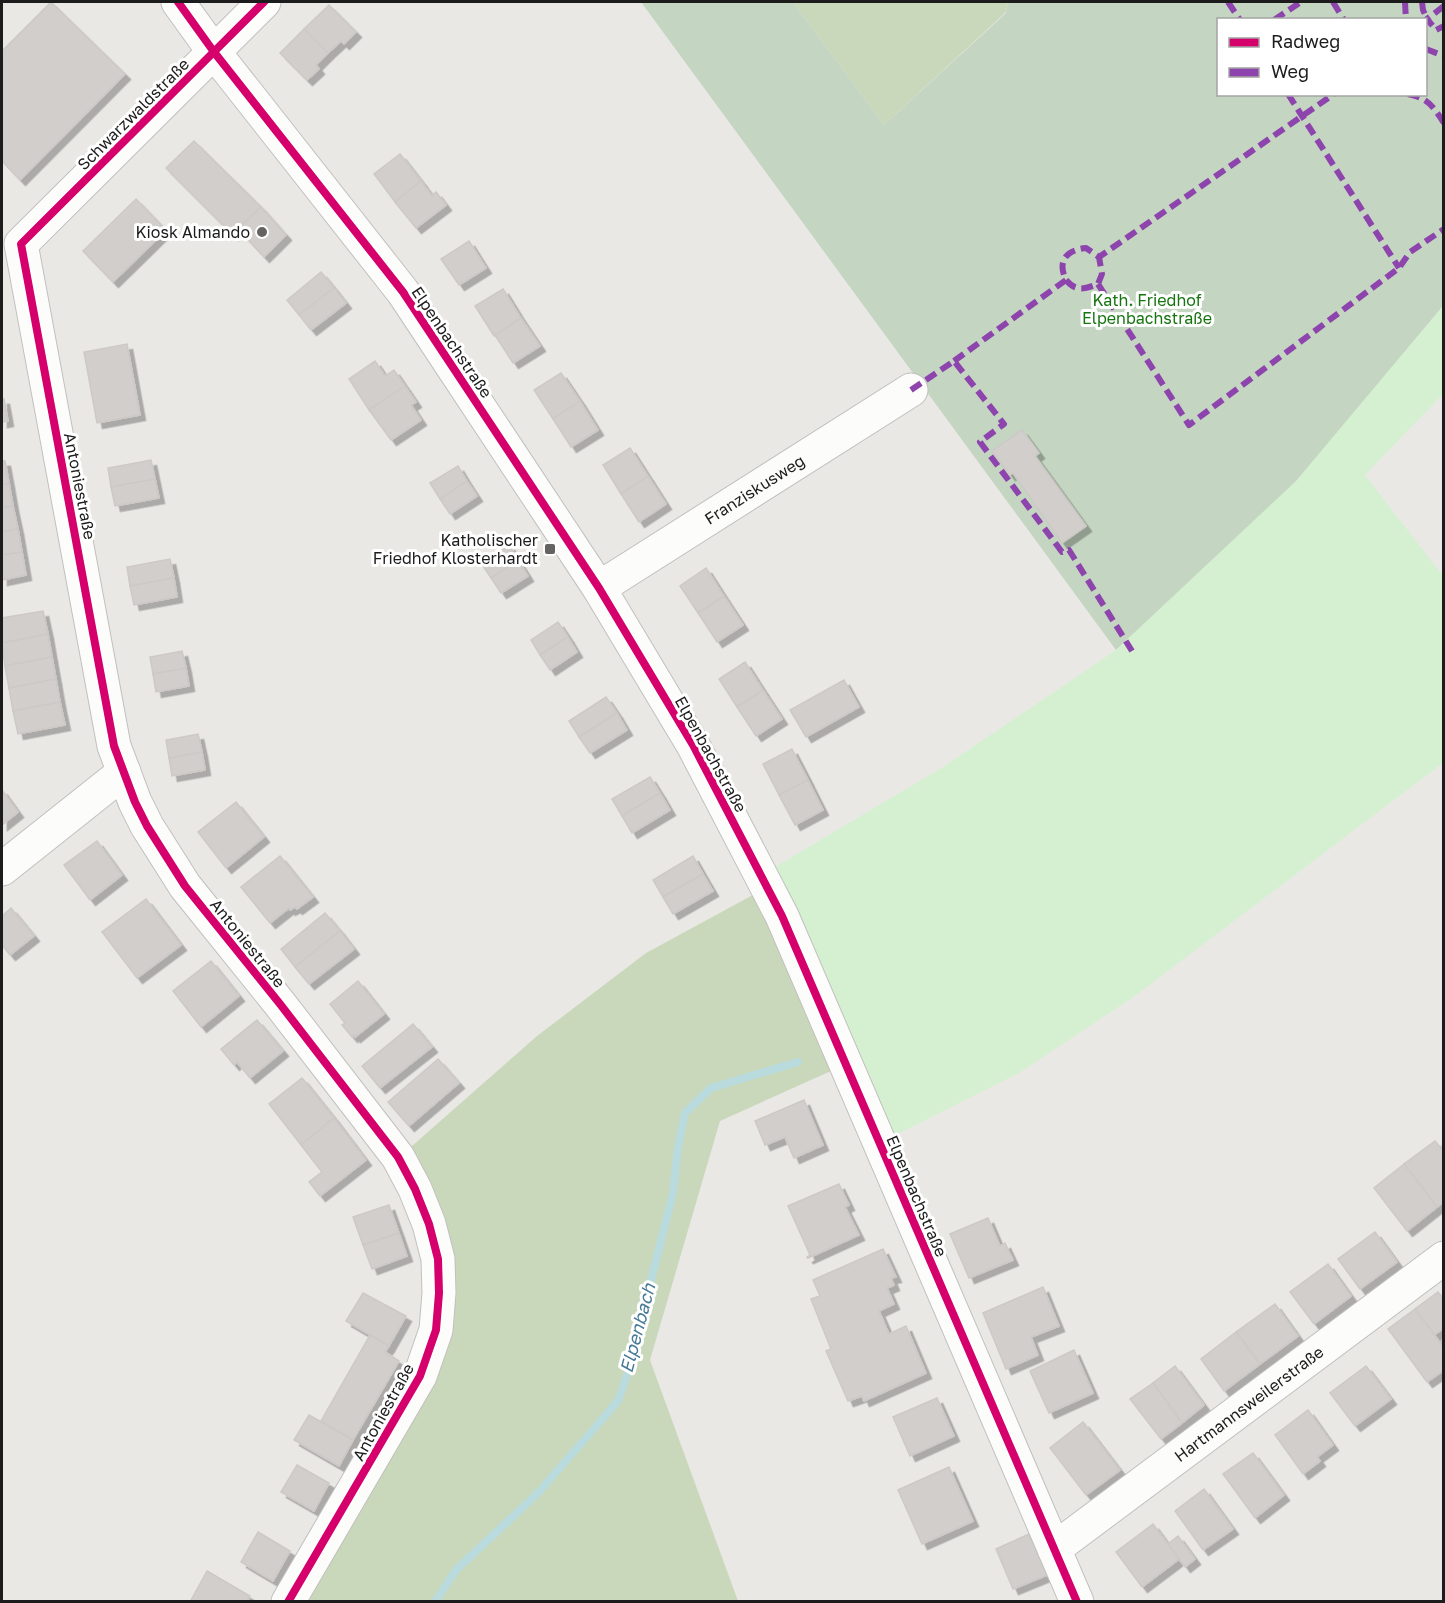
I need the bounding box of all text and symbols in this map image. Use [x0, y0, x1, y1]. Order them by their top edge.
legend [1217, 18, 1427, 96]
text: Radweg [1271, 30, 1340, 52]
street label: Schwarzwaldstraße [73, 54, 193, 174]
text: Weg [1271, 60, 1309, 82]
place label: Kiosk Almando [136, 222, 250, 242]
marker: Kiosk Almando [255, 225, 269, 239]
street label: Elpenbachstraße [407, 283, 497, 401]
park label: Kath. Friedhof Elpenbachstraße [1082, 290, 1212, 328]
street label: Antoniestraße [60, 431, 100, 541]
street label: Franziskusweg [701, 450, 808, 529]
place label: Katholischer Friedhof Klosterhardt [373, 530, 538, 568]
marker: Katholischer Friedhof Klosterhardt [543, 542, 557, 556]
street label: Elpenbachstraße [671, 692, 751, 816]
street label: Antoniestraße [206, 895, 290, 991]
street label: Elpenbachstraße [882, 1132, 952, 1260]
water label: Elpenbach [615, 1280, 660, 1375]
street label: Hartmannsweilerstraße [1170, 1342, 1327, 1466]
street label: Antoniestraße [348, 1360, 418, 1464]

